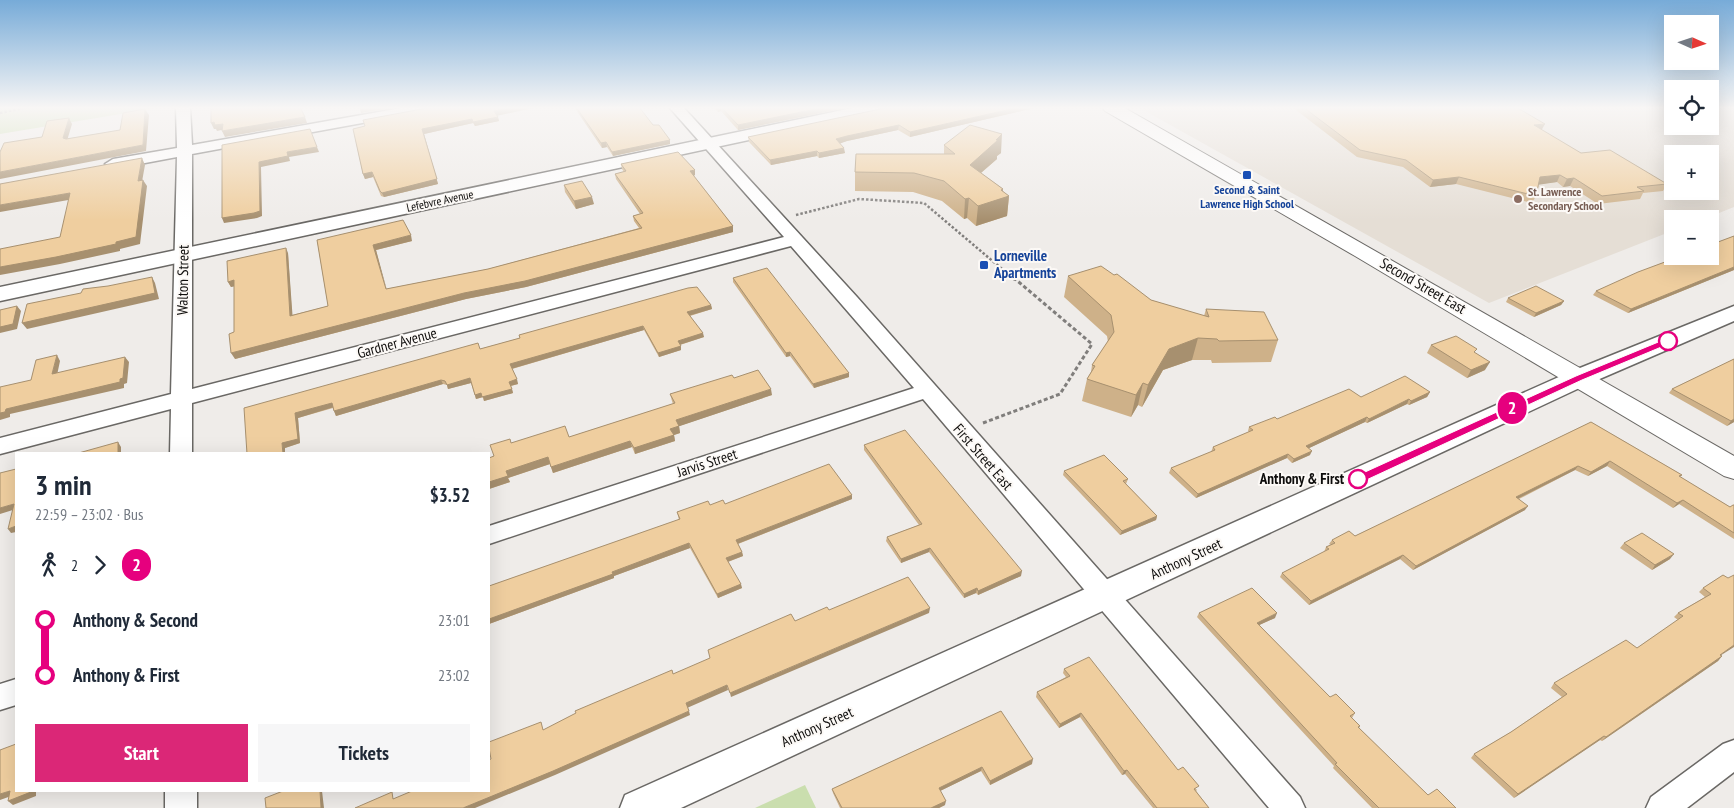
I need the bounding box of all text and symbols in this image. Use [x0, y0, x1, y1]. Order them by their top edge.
north arrow [1664, 15, 1719, 70]
map controls [1664, 15, 1719, 265]
button: locate [1664, 80, 1719, 135]
button: + [1664, 145, 1719, 200]
marker: Second & Saint Lawrence High School [1241, 169, 1253, 181]
place label: Second & Saint Lawrence High School [1200, 182, 1294, 211]
place label: St. Lawrence Secondary School [1528, 184, 1602, 213]
street label: Lefebvre Avenue [405, 186, 475, 215]
marker: St. Lawrence Secondary School [1512, 193, 1524, 205]
button: − [1664, 210, 1719, 265]
street label: Walton Street [172, 245, 193, 315]
place label: Lorneville Apartments [993, 246, 1056, 282]
street label: Second Street East [1377, 253, 1470, 318]
marker: Lorneville Apartments [978, 259, 990, 271]
street label: Gardner Avenue [355, 323, 439, 362]
unlabelled marker [1658, 331, 1678, 351]
line badge: 2 [1496, 392, 1528, 424]
text: 2 [1508, 396, 1516, 419]
street label: First Street East [949, 420, 1017, 494]
street label: Jarvis Street [673, 444, 739, 481]
text: 3 min [35, 466, 92, 503]
place label: Anthony & First [1259, 469, 1345, 488]
marker: Anthony & First [1348, 469, 1368, 489]
text: $3.52 [430, 483, 470, 507]
text: 22:59 – 23:02 · Bus [35, 504, 143, 524]
street label: Anthony Street [1147, 534, 1225, 583]
icon: walk [35, 551, 63, 579]
icon: forward [86, 551, 114, 579]
text: 2 [132, 553, 141, 576]
text: 2 [71, 555, 78, 575]
text: Anthony & Second [73, 608, 198, 632]
text: 23:01 [438, 610, 470, 630]
text: Anthony & First [73, 663, 180, 687]
text: 23:02 [438, 665, 470, 685]
street label: Anthony Street [778, 702, 856, 751]
button: Start [35, 724, 248, 782]
button: Tickets [258, 724, 470, 782]

